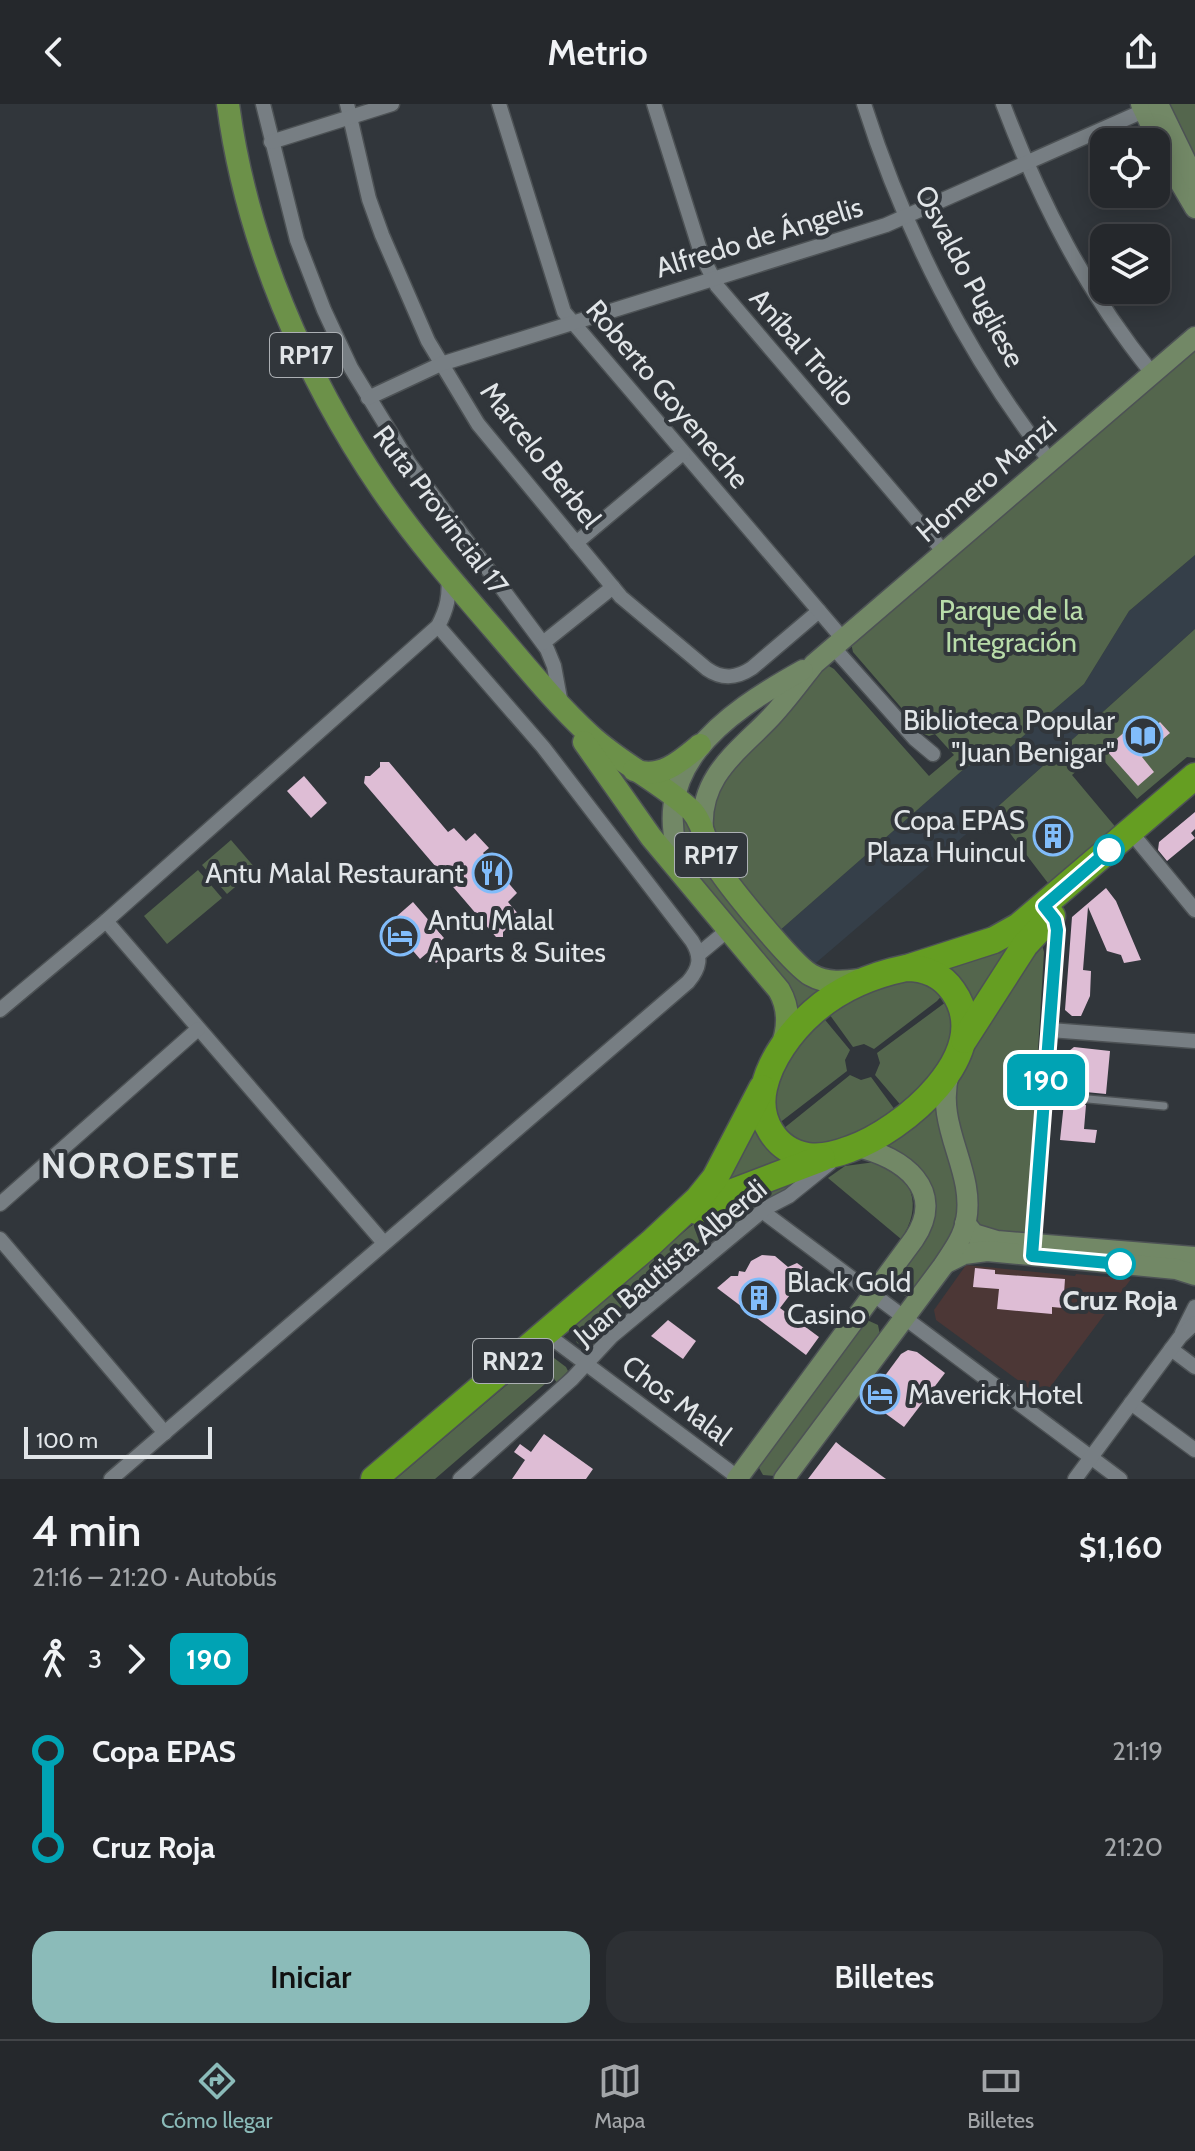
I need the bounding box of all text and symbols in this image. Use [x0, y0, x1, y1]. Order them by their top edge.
icon: back [32, 30, 76, 74]
text: Metrio [547, 30, 648, 74]
icon: share [1119, 30, 1163, 74]
map controls [1090, 128, 1170, 304]
button: locate [1090, 128, 1170, 208]
street label: Osvaldo Pugliese [908, 179, 1032, 373]
street label: Alfredo de Ángelis [651, 189, 867, 285]
button: layers [1090, 224, 1170, 304]
street label: Aníbal Troilo [743, 281, 863, 413]
street label: Roberto Goyeneche [579, 293, 757, 495]
road number: RP17 [270, 333, 342, 377]
street label: Marcelo Berbel [473, 375, 609, 535]
street label: Homero Manzi [909, 409, 1063, 549]
street label: Ruta Provincial 17 [366, 419, 516, 601]
park label: Parque de la Integración [939, 593, 1084, 659]
place label: Biblioteca Popular "Juan Benigar" [903, 703, 1115, 769]
library icon: Biblioteca Popular "Juan Benigar" [1122, 715, 1164, 757]
place label: Copa EPAS Plaza Huincul [866, 803, 1025, 869]
building icon: Copa EPAS Plaza Huincul [1032, 815, 1074, 857]
road number: RP17 [675, 833, 747, 877]
unlabelled marker [1094, 835, 1124, 865]
restaurant icon: Antu Malal Restaurant [471, 852, 513, 894]
place label: Antu Malal Restaurant [205, 856, 464, 890]
place label: Antu Malal Aparts & Suites [428, 903, 606, 969]
hotel icon: Antu Malal Aparts & Suites [379, 915, 421, 957]
line badge: 190 [1000, 1054, 1092, 1106]
text: 190 [1023, 1063, 1069, 1097]
district label: NOROESTE [41, 1143, 241, 1187]
street label: Juan Bautista Alberdi [566, 1171, 773, 1353]
marker: Cruz Roja [1105, 1249, 1135, 1279]
place label: Black Gold Casino [787, 1265, 911, 1331]
building icon: Black Gold Casino [738, 1277, 780, 1319]
place label: Cruz Roja [1063, 1283, 1177, 1317]
road number: RN22 [473, 1339, 553, 1383]
street label: Chos Malal [616, 1348, 739, 1452]
hotel icon: Maverick Hotel [859, 1373, 901, 1415]
place label: Maverick Hotel [908, 1377, 1083, 1411]
scale bar [24, 1423, 212, 1459]
text: 100 m [36, 1427, 98, 1454]
text: 4 min [32, 1504, 141, 1557]
text: $1,160 [1079, 1529, 1163, 1566]
text: 21:16 – 21:20 · Autobús [32, 1561, 277, 1593]
icon: walk [32, 1637, 76, 1681]
icon: forward [114, 1637, 158, 1681]
text: 190 [186, 1642, 232, 1676]
text: 3 [88, 1643, 102, 1675]
text: Copa EPAS [92, 1733, 236, 1770]
text: 21:19 [1112, 1735, 1163, 1767]
text: Cruz Roja [92, 1829, 215, 1866]
text: 21:20 [1104, 1831, 1163, 1863]
button: Iniciar [32, 1931, 590, 2023]
button: Billetes [606, 1931, 1163, 2023]
tab: Cómo llegar [161, 2059, 273, 2134]
tab: Mapa [594, 2059, 645, 2134]
tab: Billetes [967, 2059, 1034, 2134]

